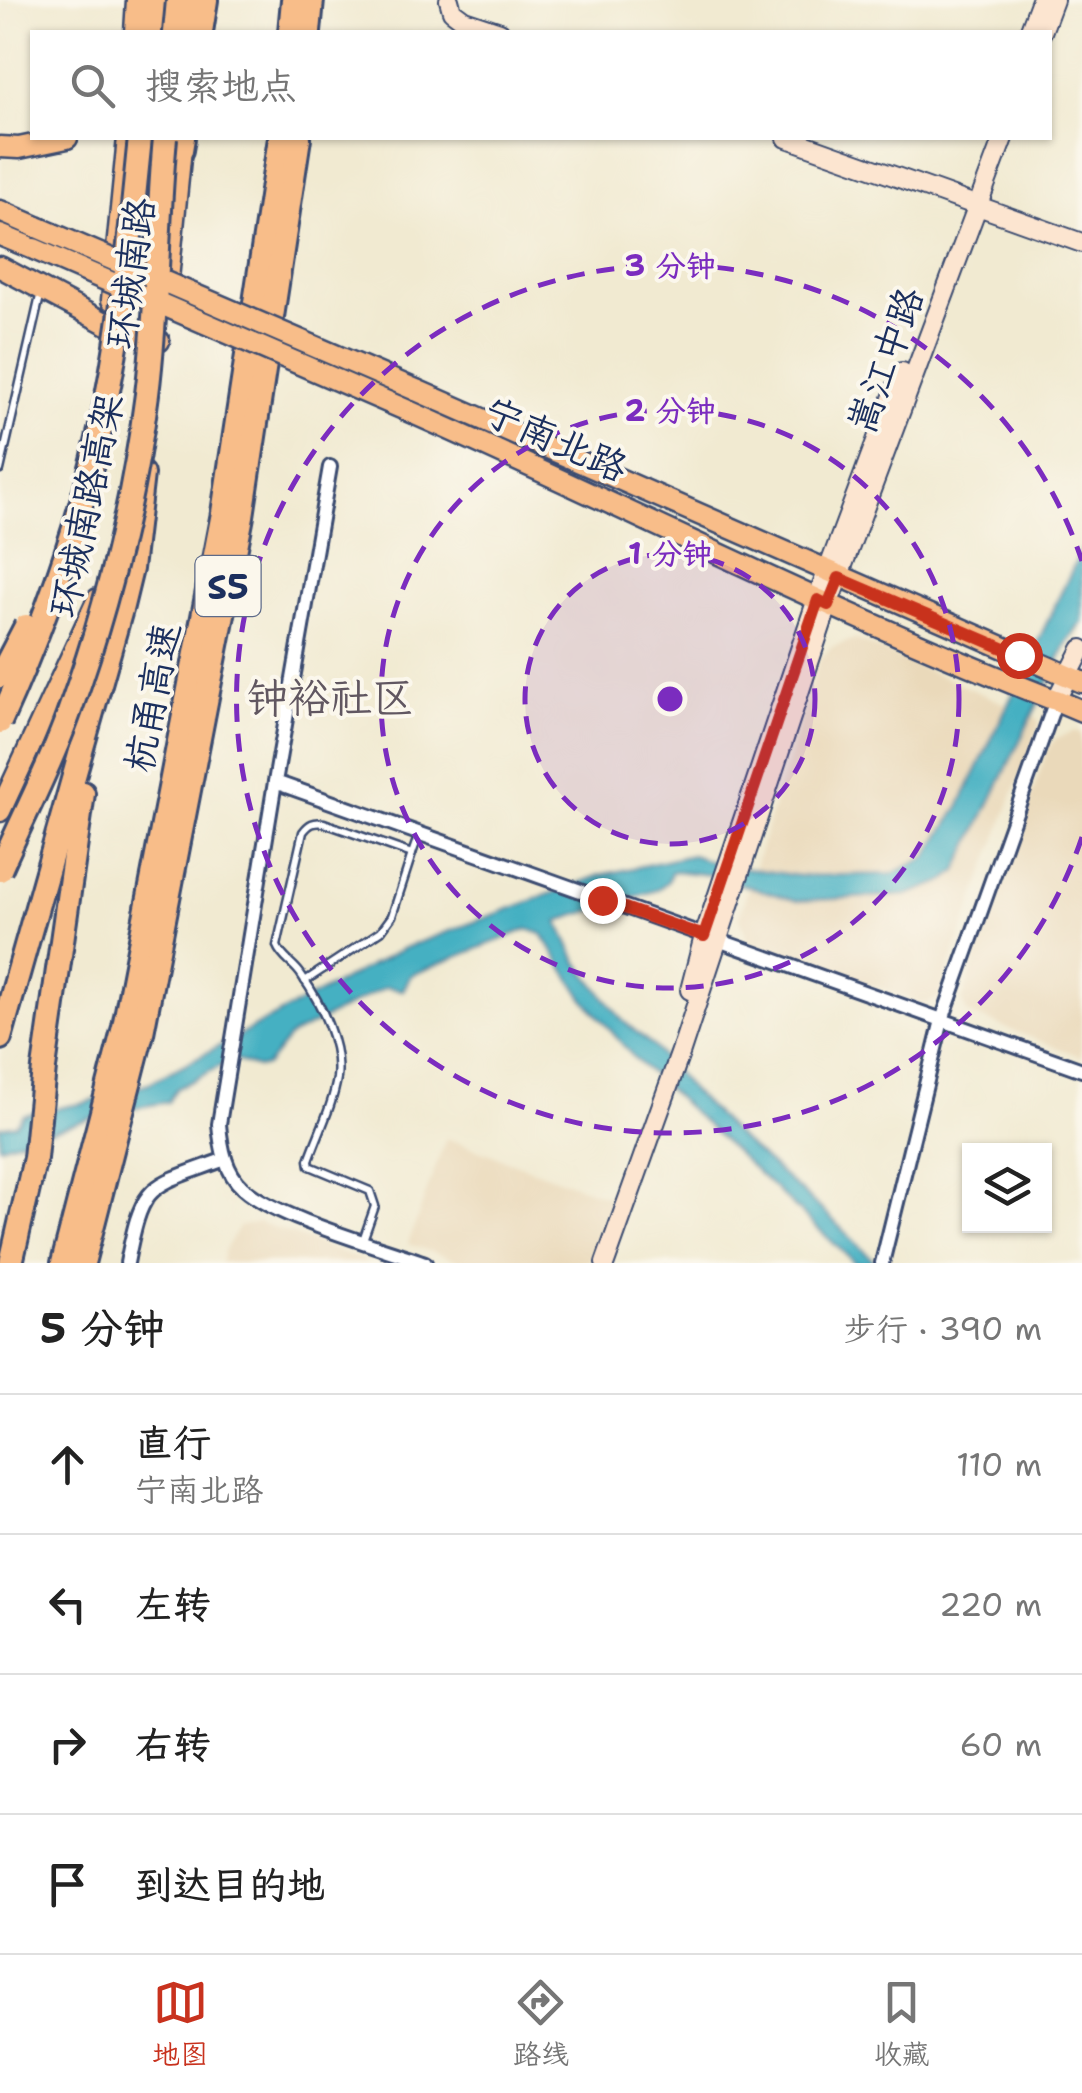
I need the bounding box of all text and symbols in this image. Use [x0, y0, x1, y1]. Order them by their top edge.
search box [30, 30, 1052, 140]
icon: search [65, 58, 120, 113]
text: 搜索地点 [145, 60, 297, 111]
street label: 环城南路 [94, 194, 166, 352]
text: 3 分钟 [624, 245, 716, 286]
street label: 嵩江中路 [835, 280, 935, 440]
street label: 宁南北路 [476, 385, 636, 493]
street label: 环城南路高架 [37, 388, 135, 622]
text: 2 分钟 [624, 390, 716, 431]
text: 1 分钟 [628, 533, 712, 574]
road number: S5 [196, 556, 260, 616]
street label: 杭甬高速 [112, 618, 192, 776]
route start [997, 633, 1043, 679]
district label: 钟裕社区 [246, 669, 414, 725]
centre of rings [652, 681, 688, 717]
route end [580, 878, 626, 924]
map controls [962, 1143, 1052, 1233]
button: layers [962, 1143, 1052, 1233]
text: 5 分钟 [40, 1300, 165, 1356]
text: 步行 · 390 m [844, 1307, 1042, 1350]
text: 直行 [135, 1417, 211, 1468]
icon: ahead [40, 1437, 95, 1492]
text: 110 m [956, 1443, 1042, 1486]
text: 宁南北路 [135, 1468, 263, 1511]
icon: left [40, 1577, 95, 1632]
text: 左转 [135, 1579, 211, 1630]
text: 220 m [939, 1583, 1042, 1626]
icon: right [40, 1717, 95, 1772]
text: 右转 [135, 1719, 211, 1770]
text: 60 m [960, 1723, 1042, 1766]
icon: arrive [40, 1857, 95, 1912]
text: 到达目的地 [135, 1859, 325, 1910]
tab: 地图 [152, 1975, 208, 2073]
tab: 路线 [513, 1975, 569, 2073]
tab: 收藏 [874, 1975, 930, 2073]

